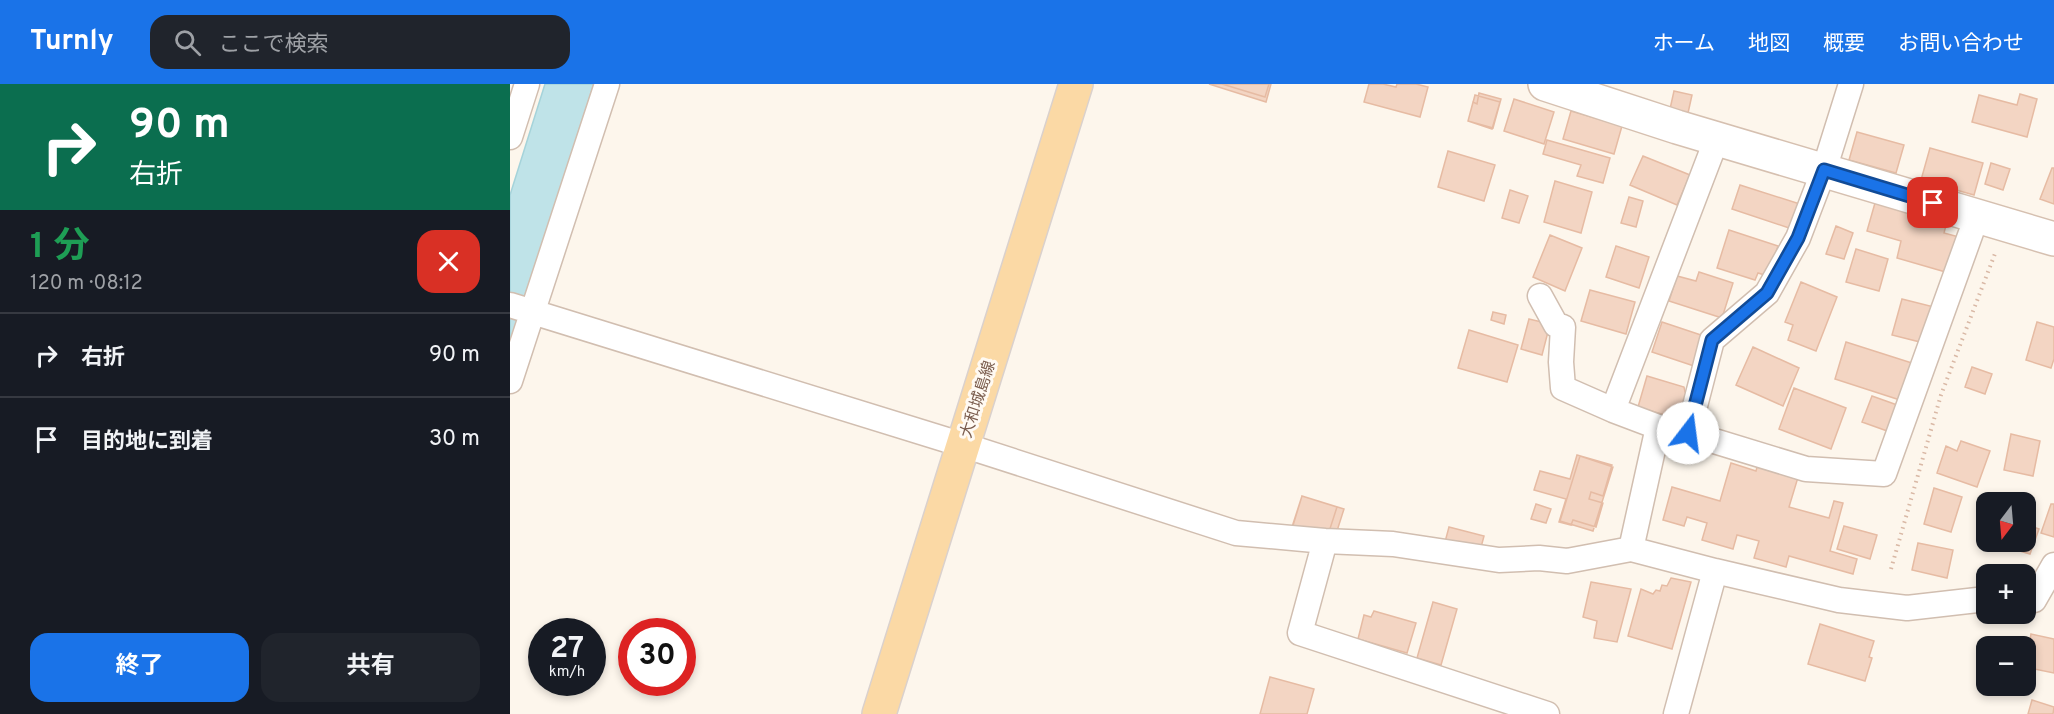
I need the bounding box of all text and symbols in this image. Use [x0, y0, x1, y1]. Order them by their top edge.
search box [150, 15, 570, 69]
text: Turnly [30, 24, 114, 60]
icon: search [171, 26, 204, 59]
text: ホーム [1653, 31, 1715, 58]
text: 地図 [1748, 31, 1790, 58]
text: 概要 [1823, 31, 1865, 58]
text: お問い合わせ [1898, 31, 2024, 58]
text: ここで検索 [219, 32, 329, 59]
text: 90 m [129, 100, 230, 153]
icon: right [30, 108, 108, 186]
text: 右折 [129, 159, 183, 193]
pin [1907, 177, 1958, 228]
icon: arrive [1916, 186, 1949, 219]
text: 1 分 [30, 225, 89, 271]
button: close [417, 230, 480, 293]
text: 120 m · 08:12 [30, 271, 143, 297]
icon: right [30, 339, 63, 372]
text: 90 m [429, 342, 480, 369]
text: 右折 [81, 345, 125, 372]
street label: 大和城島線 [957, 358, 1001, 441]
position arrow [1656, 401, 1720, 465]
icon: arrive [30, 423, 63, 456]
text: 30 m [429, 426, 480, 453]
text: 目的地に到着 [81, 429, 213, 456]
north arrow [1976, 492, 2036, 552]
map controls [1976, 492, 2036, 696]
button: + [1976, 564, 2036, 624]
speed limit sign: 30 [618, 618, 696, 696]
text: 27 [550, 631, 584, 668]
button: 終了 [30, 633, 249, 702]
button: 共有 [261, 633, 480, 702]
button: − [1976, 636, 2036, 696]
text: km/h [549, 663, 585, 682]

